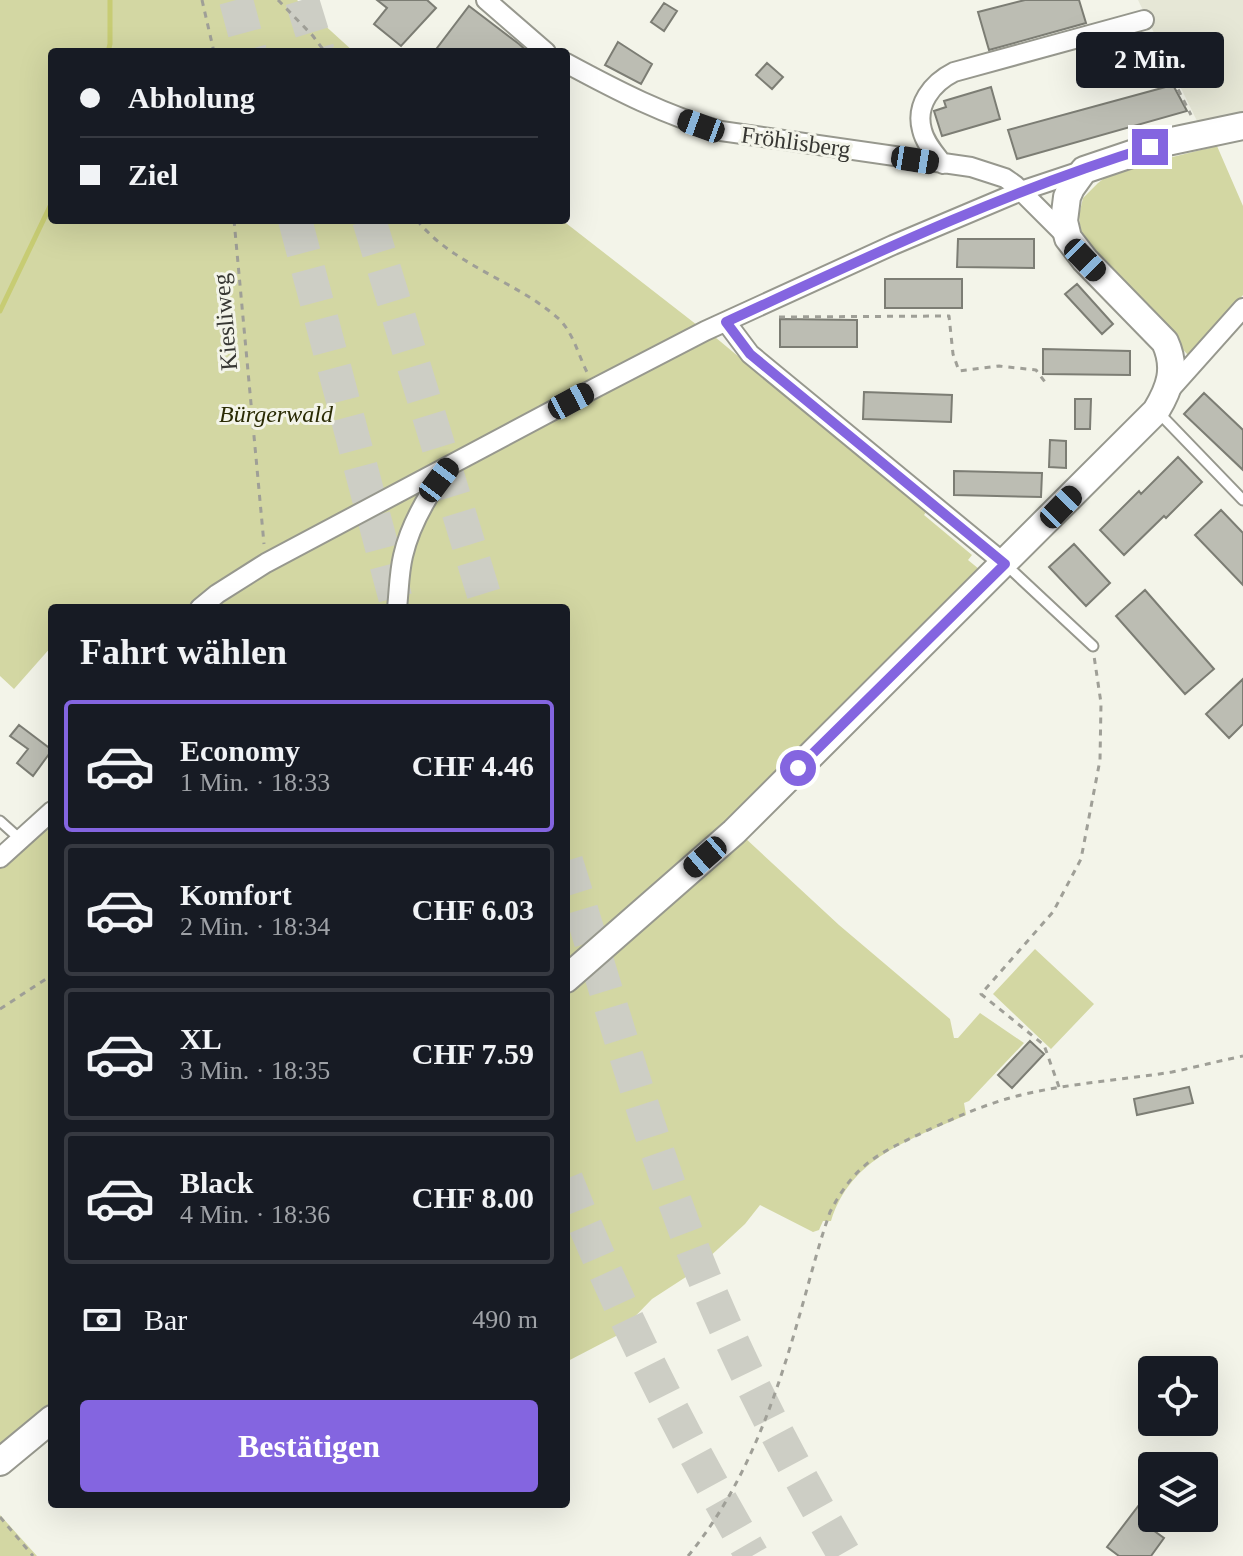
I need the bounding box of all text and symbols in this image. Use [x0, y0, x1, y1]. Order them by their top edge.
callout: 2 Min. [1076, 31, 1224, 87]
text: 2 Min. [1114, 45, 1186, 74]
text: Abholung [128, 81, 255, 114]
car [674, 107, 728, 145]
street label: Fröhlisberg [740, 121, 852, 163]
route end [1132, 129, 1168, 165]
car [889, 144, 941, 176]
text: Ziel [128, 158, 178, 191]
car [1060, 234, 1110, 286]
street label: Kiesliweg [208, 272, 242, 372]
car [544, 379, 598, 423]
park label: Bürgerwald [219, 401, 334, 427]
car [415, 454, 463, 506]
car [1036, 481, 1086, 533]
text: Fahrt wählen [80, 632, 287, 672]
icon: car [84, 730, 156, 802]
text: Economy [180, 734, 300, 767]
text: CHF 4.46 [412, 749, 534, 782]
route start [780, 750, 816, 786]
text: 1 Min. · 18:33 [180, 768, 330, 797]
car [679, 832, 731, 882]
icon: car [84, 874, 156, 946]
text: Komfort [180, 878, 292, 911]
text: CHF 6.03 [412, 893, 534, 926]
text: 2 Min. · 18:34 [180, 912, 330, 941]
icon: car [84, 1018, 156, 1090]
text: XL [180, 1022, 222, 1055]
text: CHF 7.59 [412, 1037, 534, 1070]
text: 3 Min. · 18:35 [180, 1056, 330, 1085]
icon: car [84, 1162, 156, 1234]
text: Black [180, 1166, 253, 1199]
text: CHF 8.00 [412, 1181, 534, 1214]
text: 4 Min. · 18:36 [180, 1200, 330, 1229]
icon: cash [80, 1298, 124, 1342]
text: Bar [144, 1303, 187, 1336]
text: 490 m [472, 1305, 538, 1334]
map controls [1138, 1356, 1218, 1532]
button: locate [1138, 1356, 1218, 1436]
button: Bestätigen [80, 1400, 538, 1492]
button: layers [1138, 1452, 1218, 1532]

